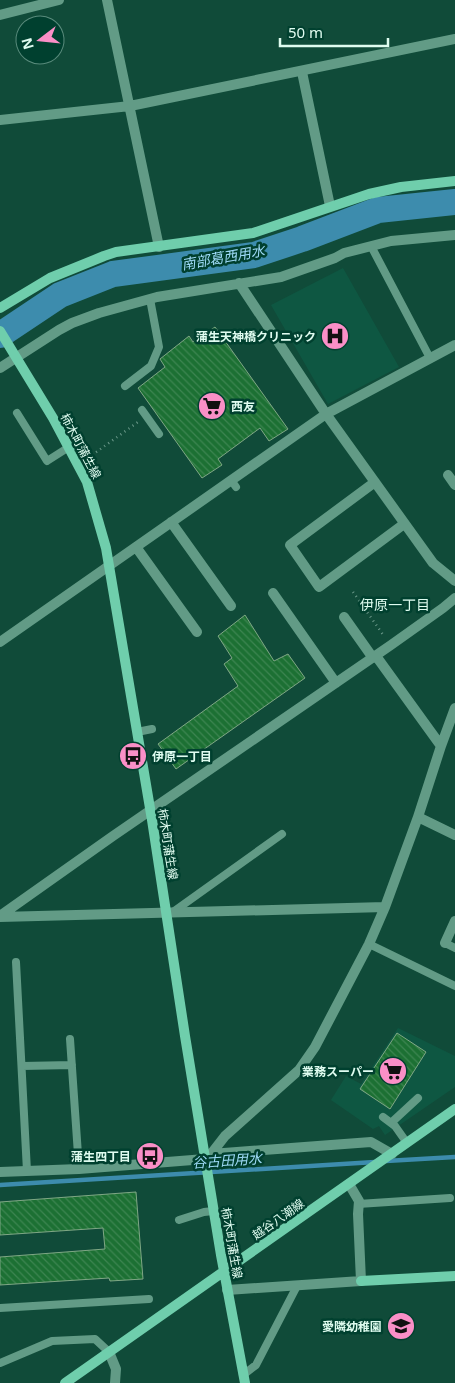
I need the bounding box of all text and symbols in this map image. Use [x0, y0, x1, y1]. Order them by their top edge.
north arrow [15, 15, 65, 65]
scale bar [280, 15, 388, 47]
text: 50 m [288, 22, 323, 42]
text: N [16, 36, 38, 52]
water label: 南部葛西用水 [180, 240, 268, 274]
hospital icon: 蒲生天神橋クリニック [320, 321, 350, 351]
place label: 蒲生天神橋クリニック [196, 328, 316, 345]
supermarket icon: 西友 [197, 391, 227, 421]
place label: 西友 [231, 398, 255, 415]
street label: 柿木町蒲生線 [57, 410, 105, 482]
district label: 伊原一丁目 [360, 595, 430, 614]
bus stop icon: 伊原一丁目 [118, 741, 148, 771]
place label: 伊原一丁目 [152, 748, 212, 765]
street label: 柿木町蒲生線 [154, 807, 182, 881]
supermarket icon: 業務スーパー [378, 1056, 408, 1086]
place label: 業務スーパー [302, 1063, 374, 1080]
bus stop icon: 蒲生四丁目 [135, 1141, 165, 1171]
place label: 蒲生四丁目 [71, 1148, 131, 1165]
water label: 谷古田用水 [191, 1148, 265, 1172]
street label: 越谷八潮線 [249, 1195, 307, 1243]
street label: 柿木町蒲生線 [217, 1206, 247, 1280]
school or university icon: 愛隣幼稚園 [386, 1311, 416, 1341]
place label: 愛隣幼稚園 [322, 1318, 382, 1335]

